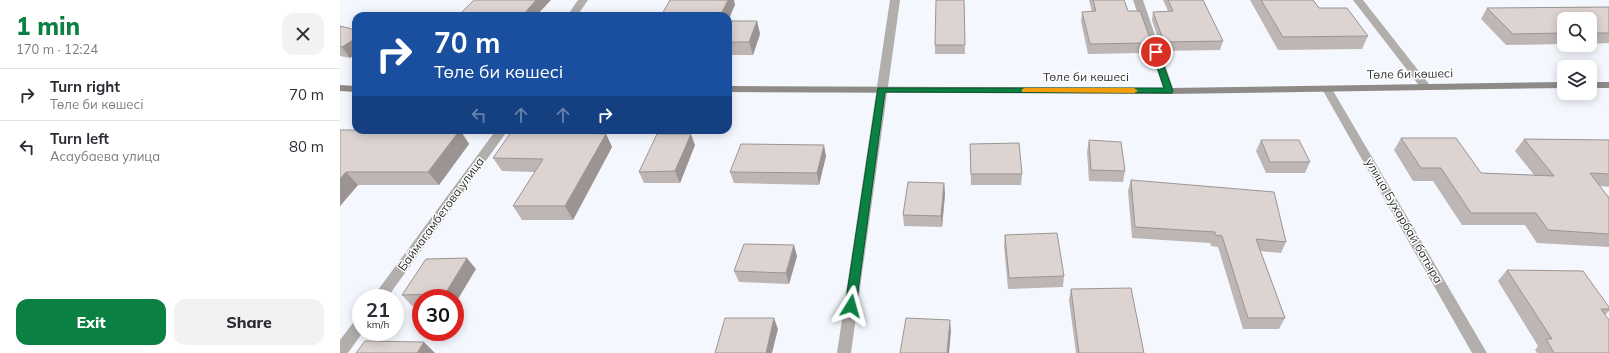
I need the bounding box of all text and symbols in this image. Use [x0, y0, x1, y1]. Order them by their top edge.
text: 1 min [16, 11, 80, 41]
map controls [1557, 12, 1597, 100]
button: search [1557, 12, 1597, 52]
button: close [282, 13, 324, 55]
text: 70 m [434, 25, 500, 60]
icon: right [368, 28, 420, 80]
pin [1139, 35, 1173, 69]
text: 170 m · 12:24 [16, 41, 98, 57]
icon: arrive [1145, 41, 1167, 63]
text: Төле би көшесі [434, 60, 563, 83]
button: layers [1557, 60, 1597, 100]
street label: Төле би көшесі [1367, 65, 1453, 82]
street label: Төле би көшесі [1043, 69, 1129, 84]
text: Turn right [50, 77, 120, 96]
icon: right [16, 84, 38, 106]
text: 70 m [289, 85, 324, 104]
text: Төле би көшесі [50, 96, 143, 112]
icon: left [468, 104, 490, 126]
icon: ahead [510, 104, 532, 126]
icon: ahead [552, 104, 574, 126]
icon: right [594, 104, 616, 126]
text: Turn left [50, 129, 109, 148]
icon: left [16, 136, 38, 158]
text: 80 m [289, 137, 324, 156]
text: Асаубаева улица [50, 148, 160, 164]
street label: Баймагамбетова улица [394, 154, 487, 273]
street label: улица Бухарбай батыра [1363, 156, 1446, 286]
position arrow [830, 285, 872, 327]
speed limit sign: 30 [412, 289, 464, 341]
text: 21 [366, 297, 390, 322]
button: Exit [16, 299, 166, 345]
button: Share [174, 299, 324, 345]
text: km/h [367, 318, 389, 331]

